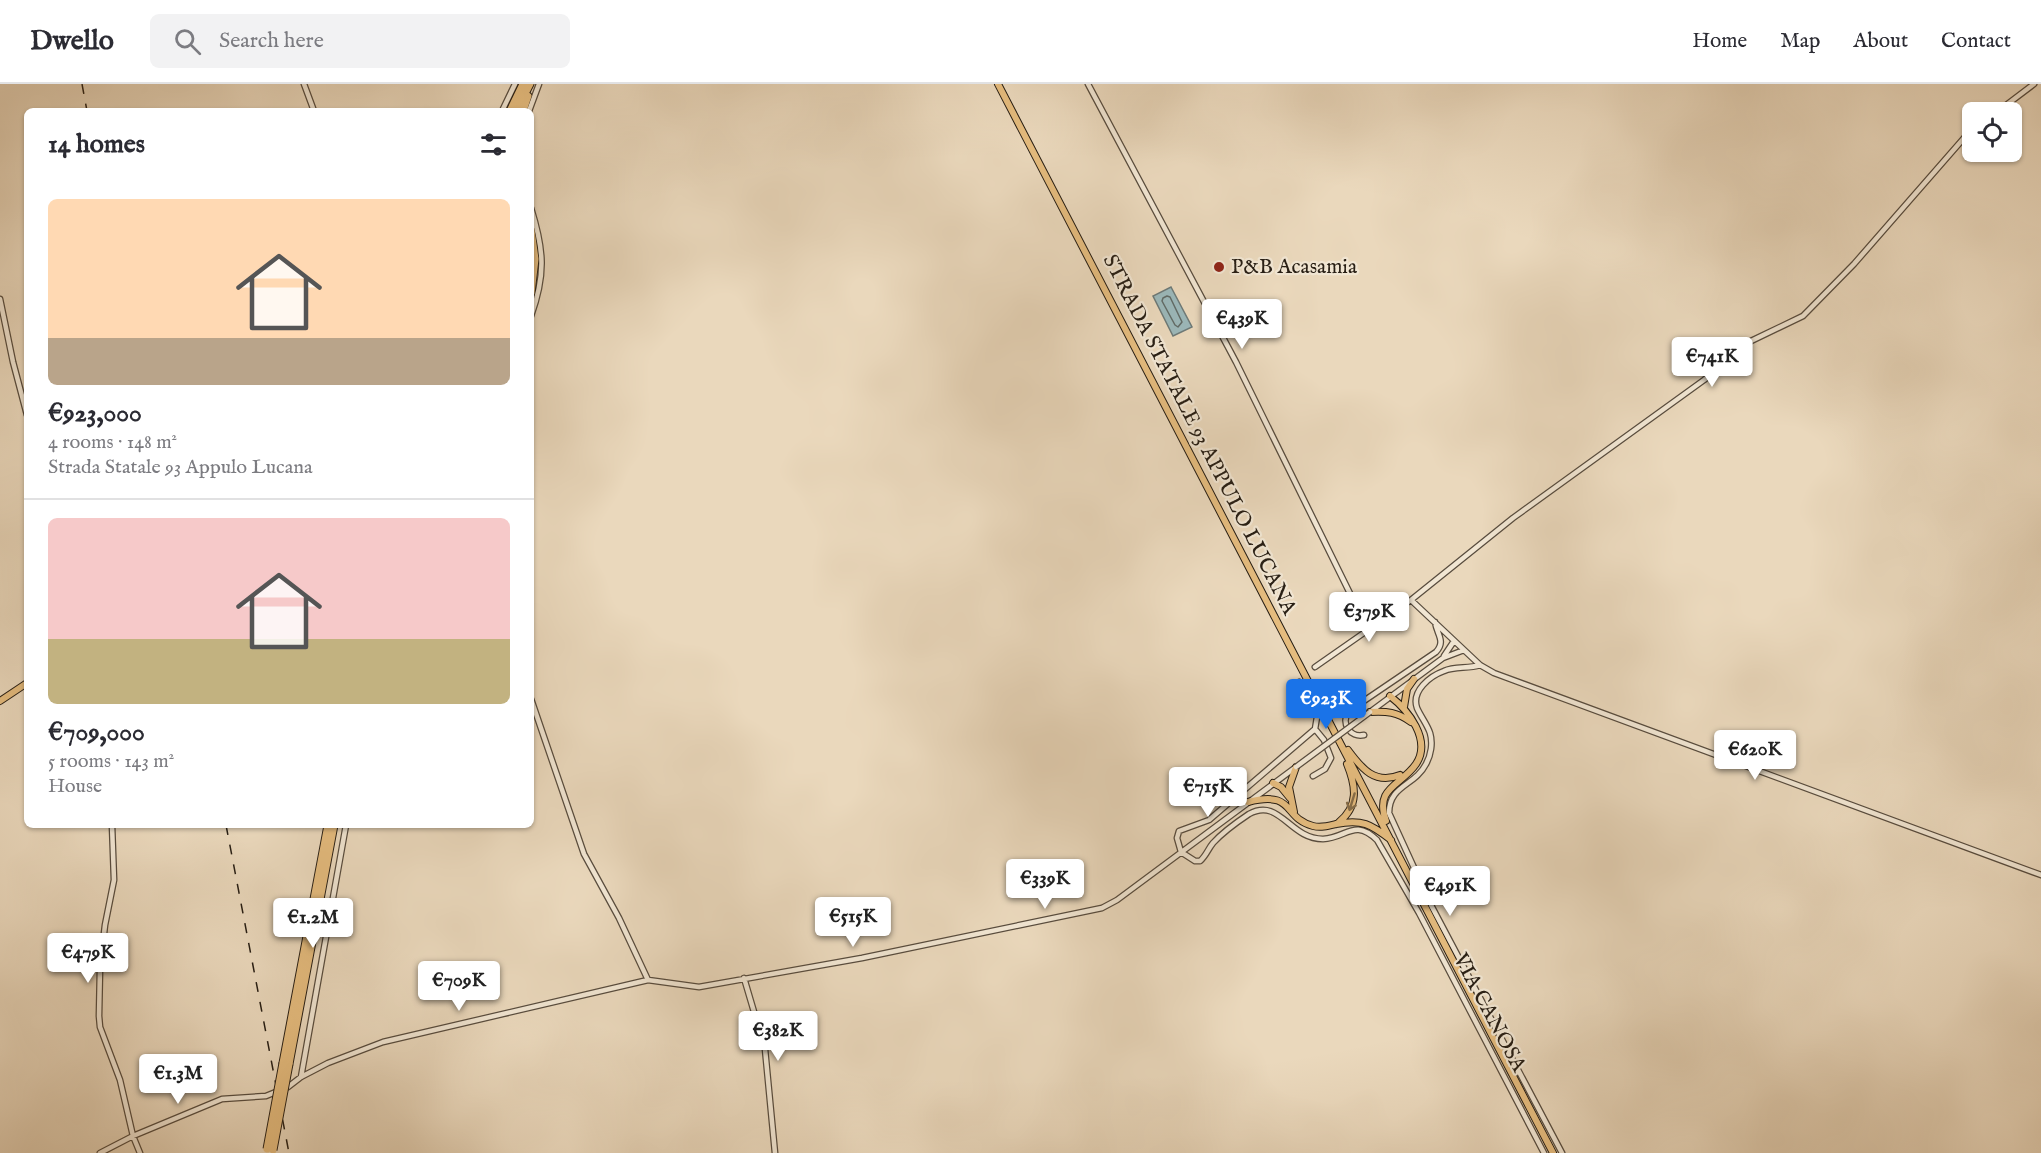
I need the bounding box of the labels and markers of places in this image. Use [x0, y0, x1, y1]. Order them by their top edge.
place label: P&B Acasamia [1231, 254, 1358, 281]
marker: P&B Acasamia [1212, 260, 1226, 274]
pin: €439K [1200, 299, 1284, 350]
pin: €741K [1670, 337, 1754, 388]
pin: €379K [1327, 592, 1411, 643]
pin: €923K [1284, 679, 1368, 730]
pin: €620K [1713, 730, 1797, 781]
pin: €715K [1166, 767, 1250, 818]
pin: €339K [1003, 859, 1087, 910]
pin: €491K [1408, 866, 1492, 917]
pin: €515K [811, 897, 895, 948]
pin: €1.2M [271, 898, 355, 949]
pin: €479K [46, 933, 130, 984]
pin: €709K [417, 961, 501, 1012]
pin: €382K [736, 1011, 820, 1062]
pin: €1.3M [136, 1054, 220, 1105]

